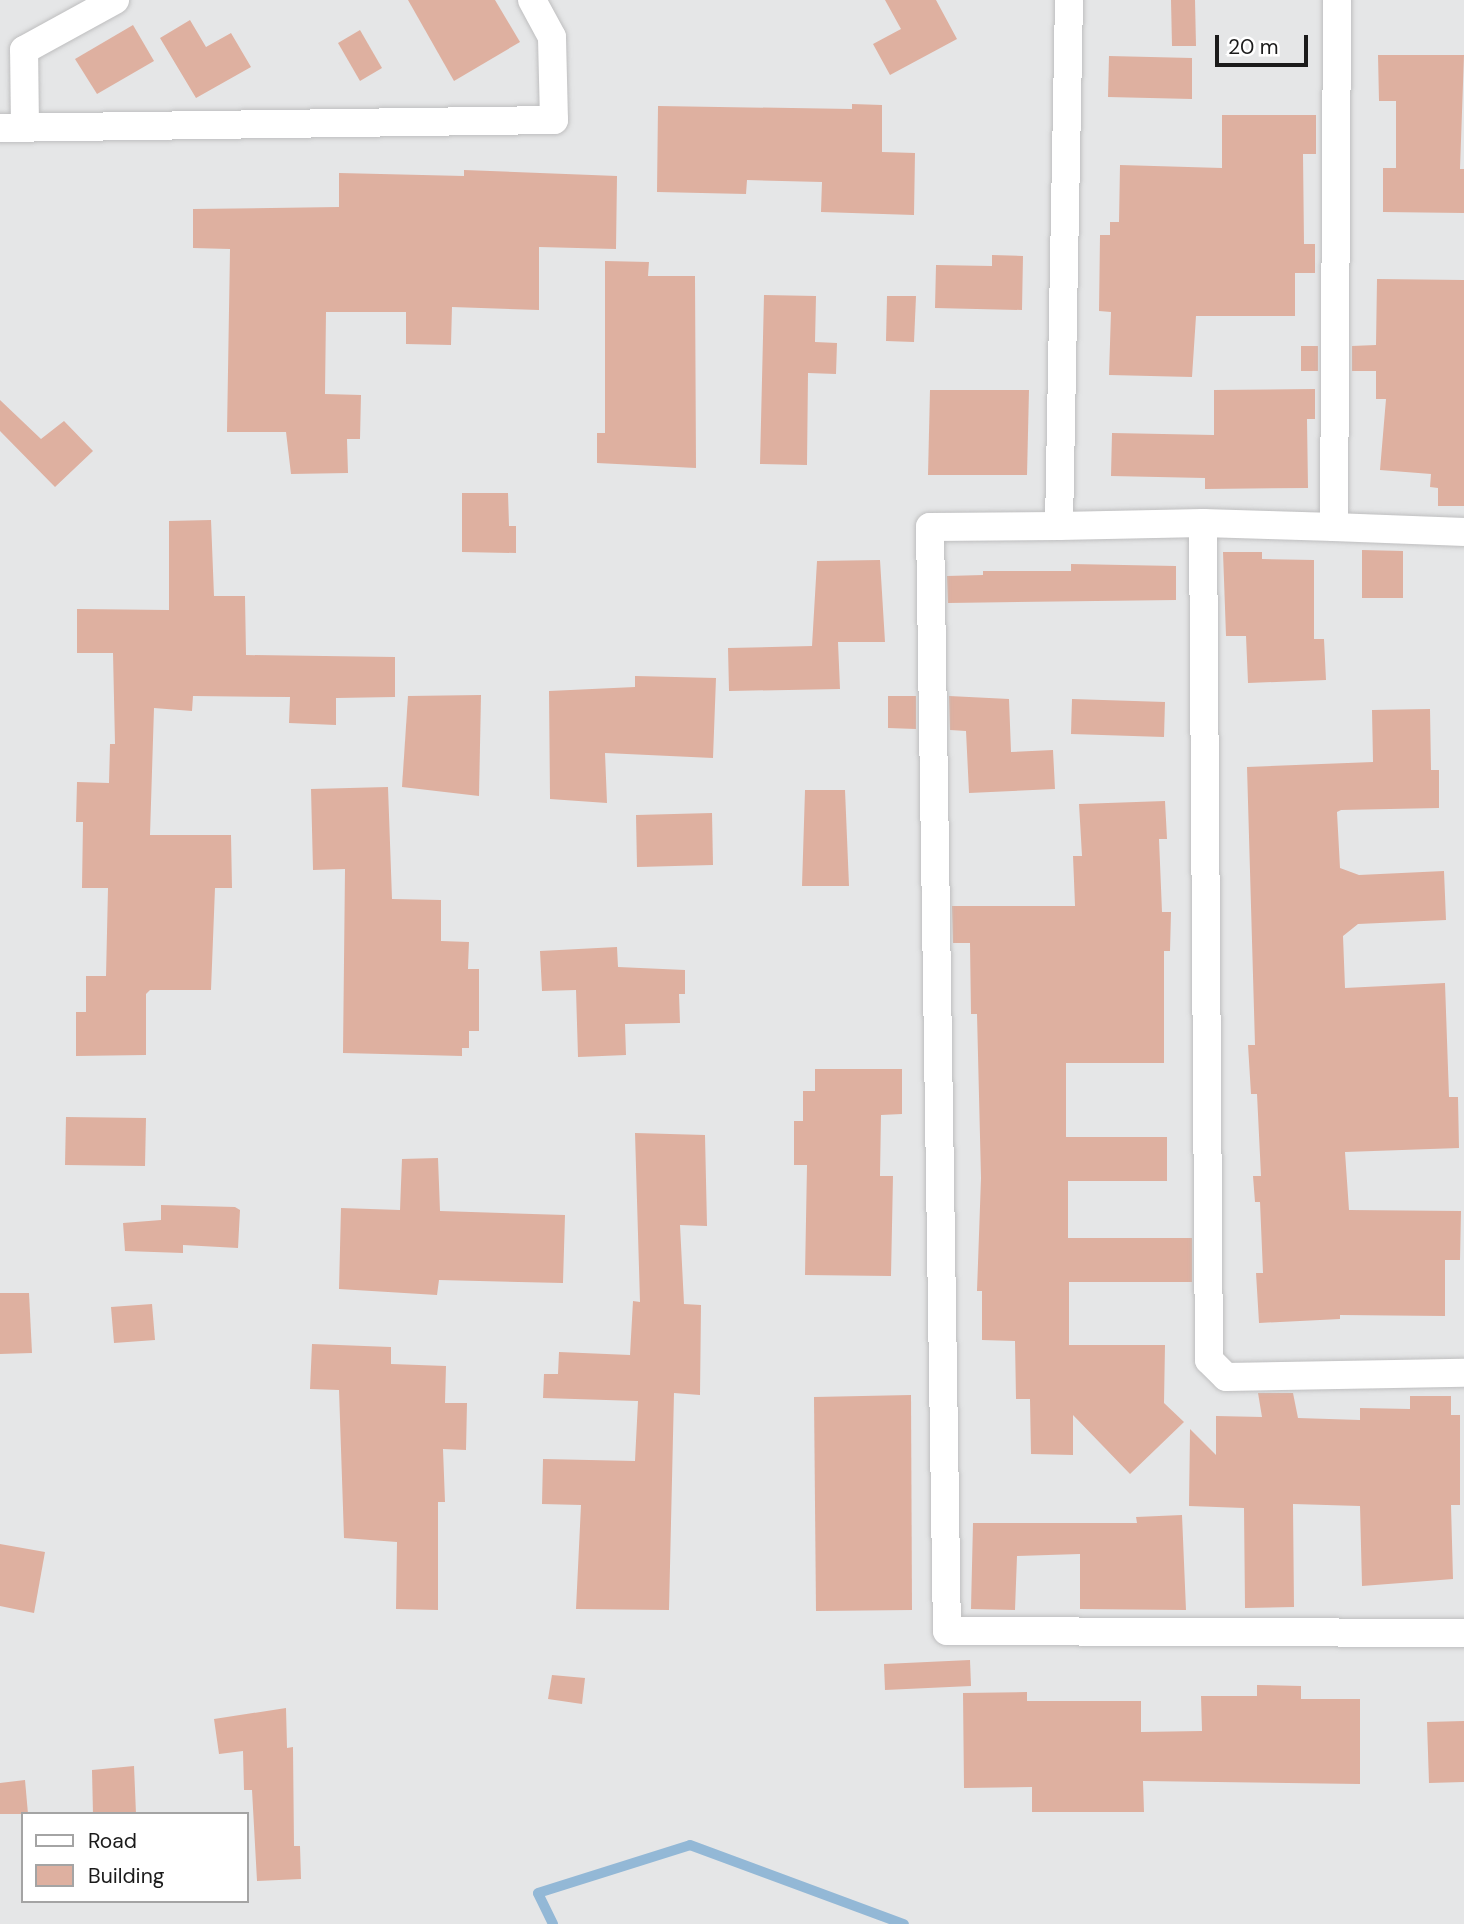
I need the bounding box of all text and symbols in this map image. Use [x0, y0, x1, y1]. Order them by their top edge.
scale bar [1219, 21, 1312, 65]
text: 20 m [1228, 33, 1279, 61]
legend [21, 1812, 248, 1903]
text: Road [88, 1827, 137, 1855]
text: Building [88, 1862, 164, 1890]

